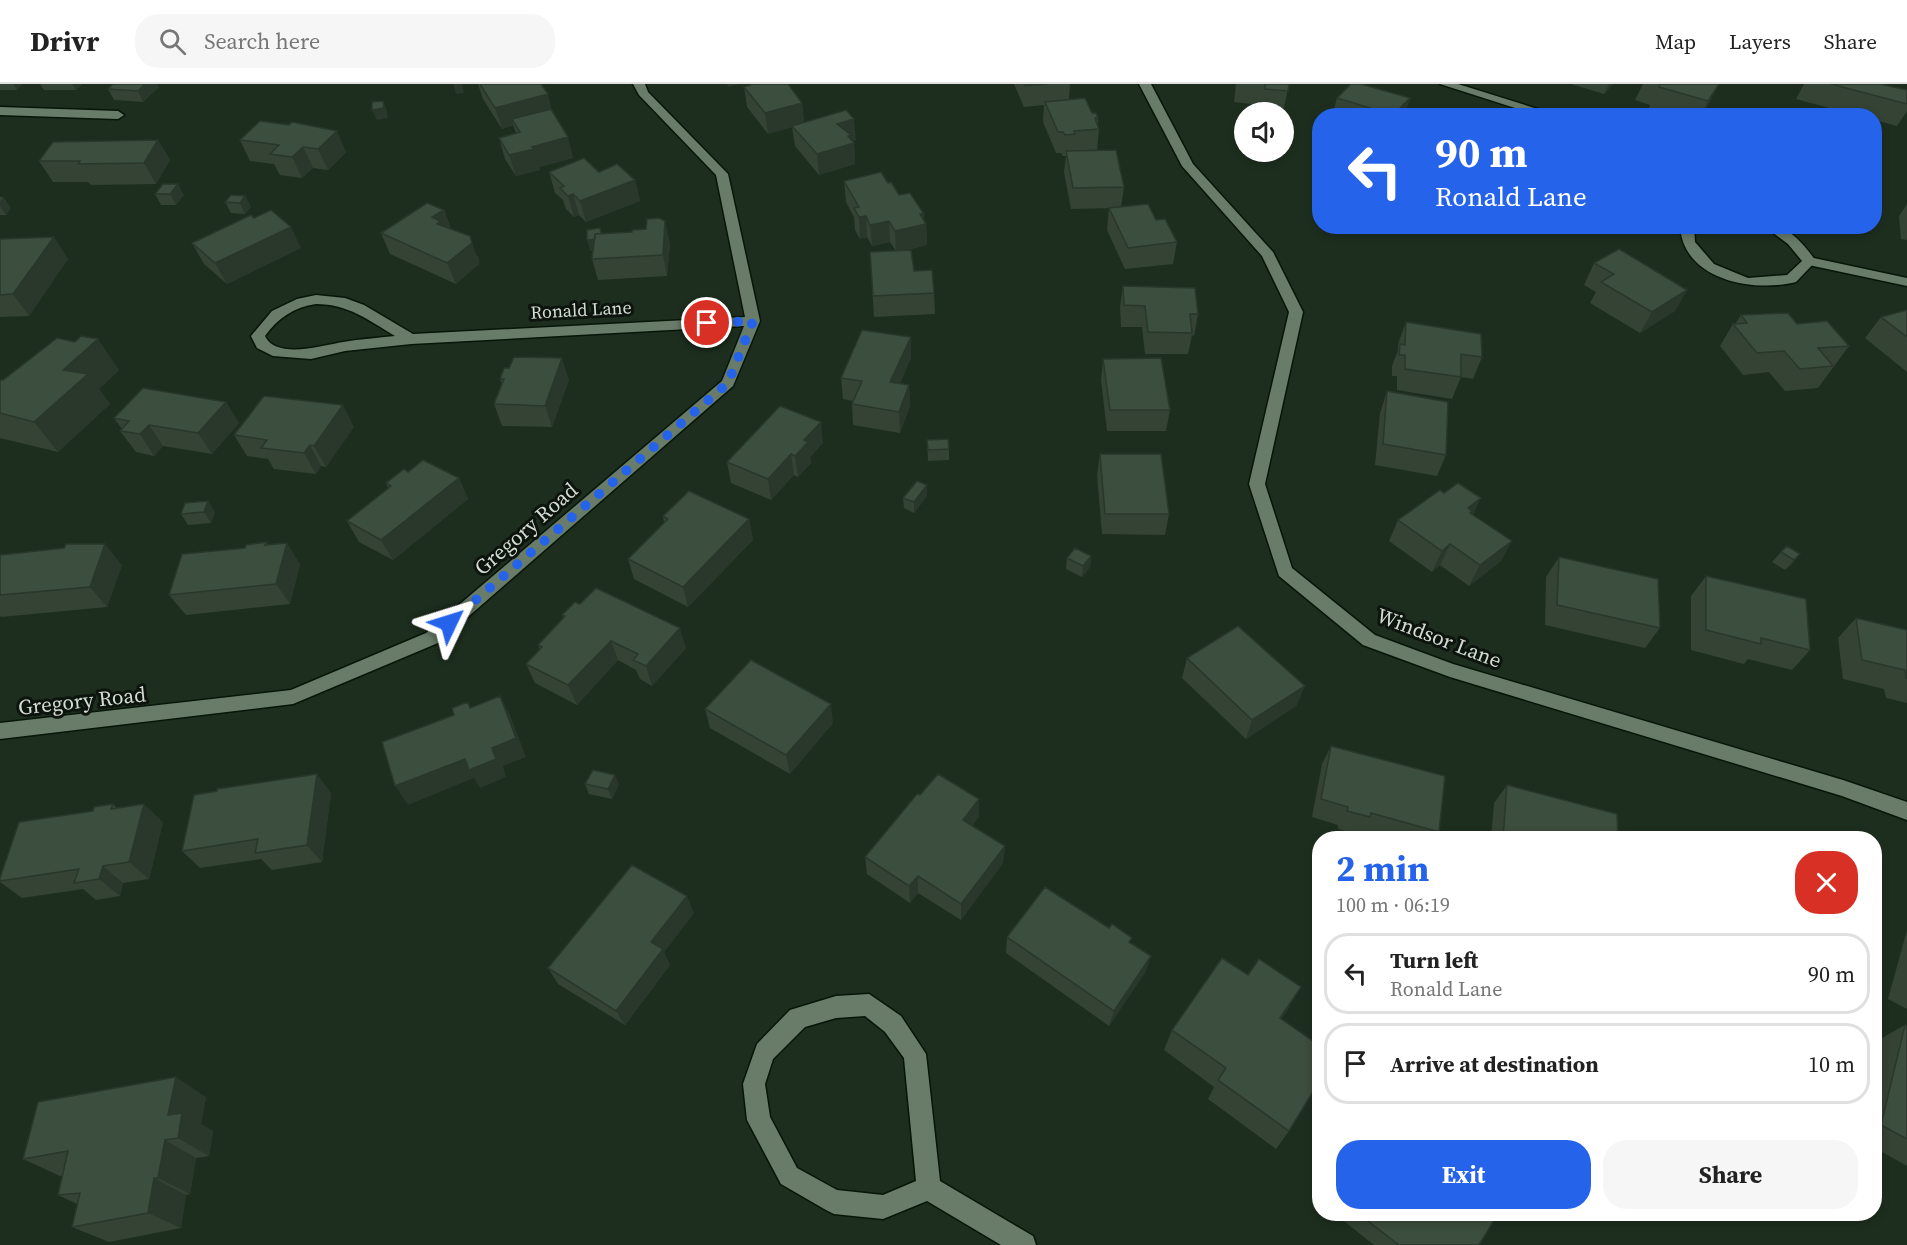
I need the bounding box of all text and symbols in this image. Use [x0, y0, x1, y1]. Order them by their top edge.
search box [135, 14, 555, 68]
text: Drivr [30, 22, 99, 60]
icon: search [156, 25, 189, 58]
text: Search here [204, 26, 320, 56]
text: Map [1655, 27, 1696, 56]
text: Layers [1729, 27, 1791, 56]
text: Share [1824, 27, 1877, 56]
map controls [1234, 102, 1294, 162]
button: sound [1234, 102, 1294, 162]
text: 90 m [1435, 123, 1528, 181]
icon: left [1336, 132, 1414, 210]
text: Ronald Lane [1435, 178, 1587, 215]
street label: Ronald Lane [530, 294, 632, 325]
pin [681, 297, 732, 348]
icon: arrive [690, 306, 723, 339]
street label: Gregory Road [468, 476, 584, 582]
position arrow [417, 591, 481, 655]
street label: Windsor Lane [1373, 600, 1506, 675]
street label: Gregory Road [17, 679, 147, 722]
text: 2 min [1336, 844, 1429, 893]
button: close [1795, 851, 1858, 914]
text: 100 m · 06:19 [1336, 891, 1450, 919]
text: Turn left [1390, 945, 1478, 975]
icon: left [1339, 957, 1372, 990]
text: 90 m [1808, 959, 1855, 989]
text: Ronald Lane [1390, 975, 1502, 1003]
icon: arrive [1339, 1047, 1372, 1080]
text: Arrive at destination [1390, 1049, 1599, 1079]
text: 10 m [1808, 1049, 1855, 1079]
button: Exit [1336, 1140, 1591, 1209]
button: Share [1603, 1140, 1858, 1209]

